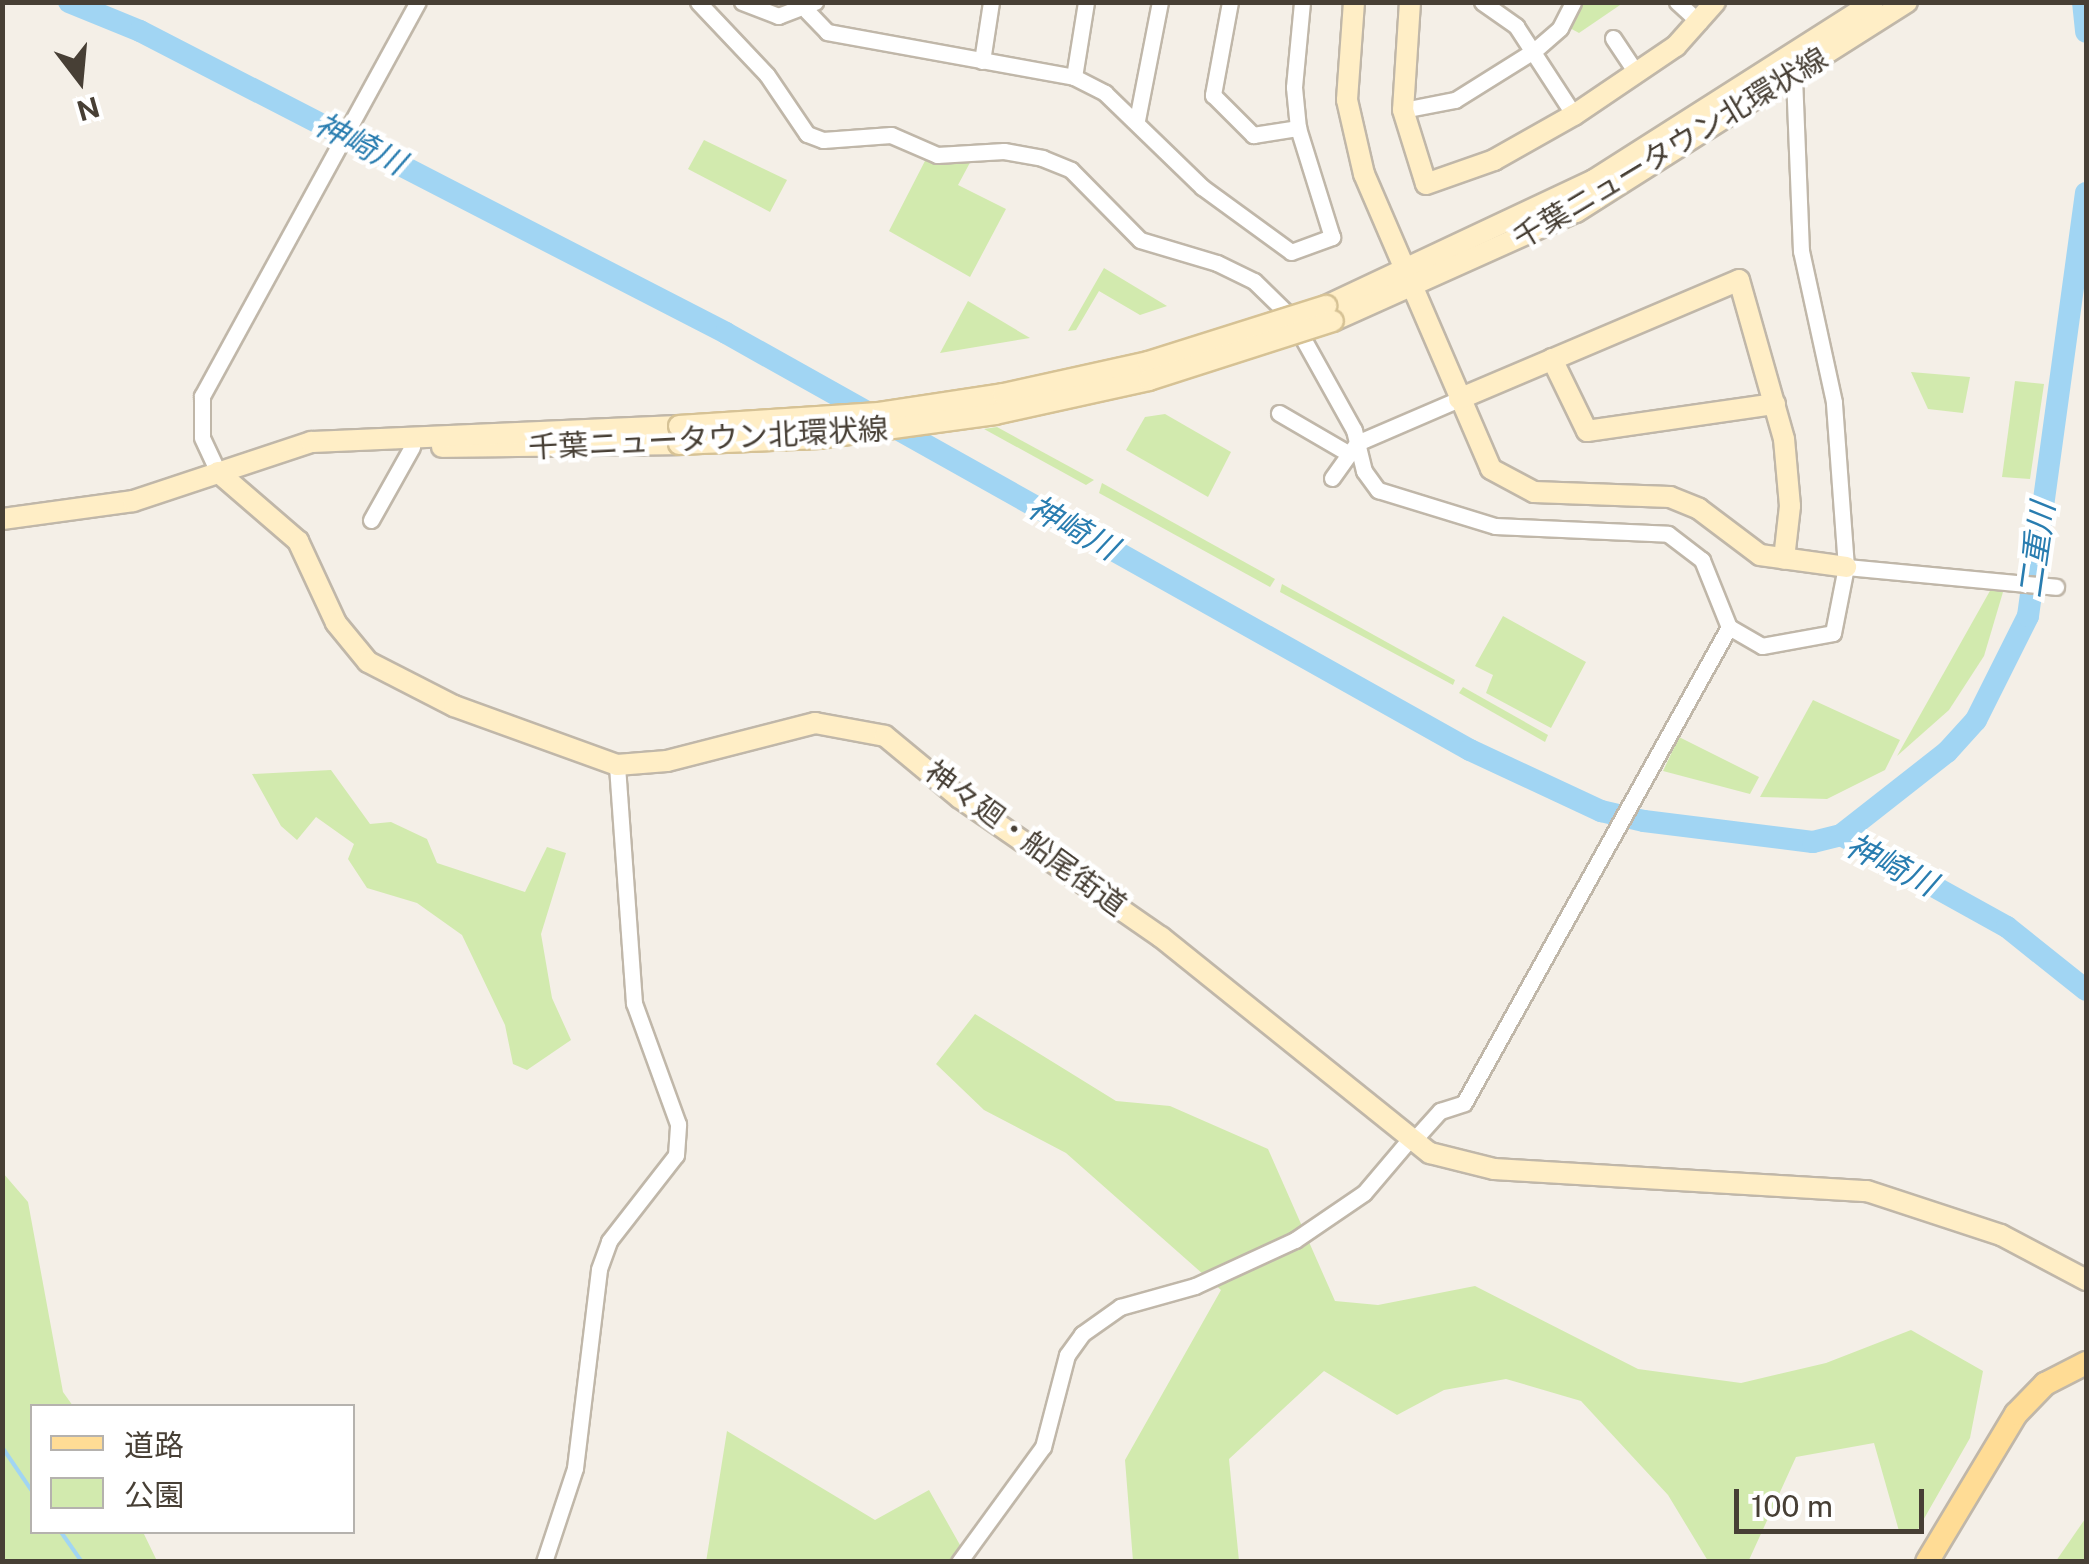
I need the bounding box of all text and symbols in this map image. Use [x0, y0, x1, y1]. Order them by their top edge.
north arrow [30, 30, 130, 130]
street label: 千葉ニュータウン北環状線 [1506, 40, 1834, 256]
text: N [73, 90, 103, 128]
water label: 神崎川 [309, 105, 411, 183]
street label: 千葉ニュータウン北環状線 [527, 411, 889, 465]
water label: 神崎川 [1022, 488, 1124, 568]
water label: 二重川 [2011, 500, 2063, 600]
street label: 神々廻・船尾街道 [918, 753, 1134, 923]
water label: 神崎川 [1840, 826, 1942, 904]
legend [30, 1404, 355, 1534]
text: 道路 [124, 1427, 184, 1463]
scale bar [1739, 1469, 1929, 1531]
text: 公園 [124, 1477, 184, 1513]
text: 100 m [1751, 1488, 1833, 1524]

